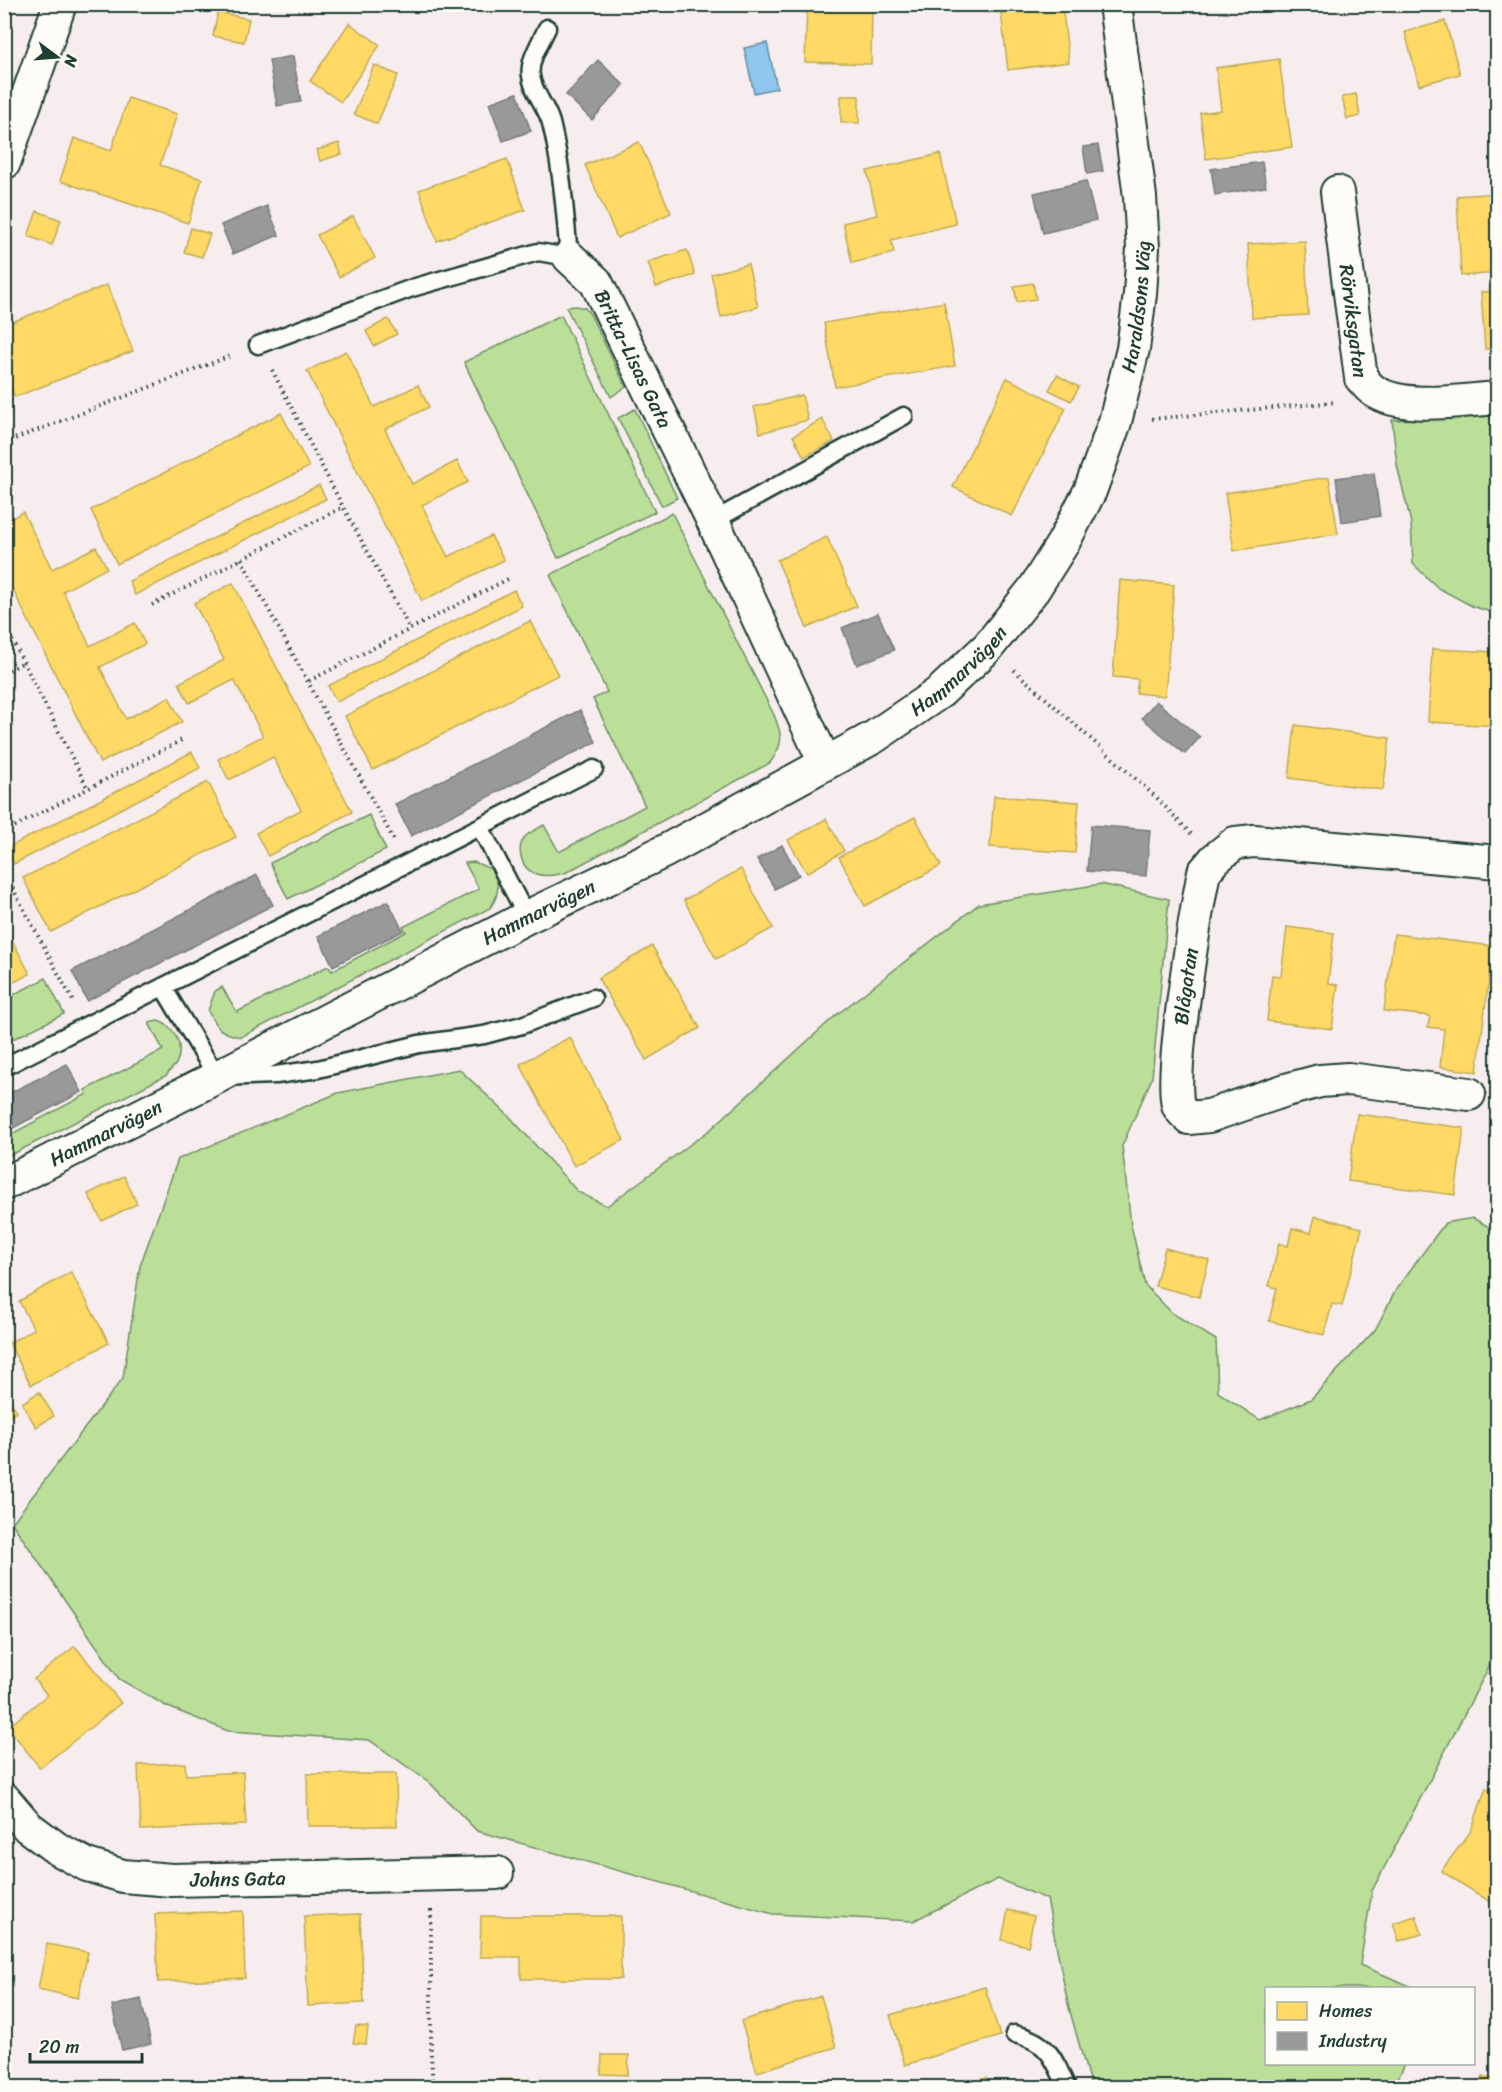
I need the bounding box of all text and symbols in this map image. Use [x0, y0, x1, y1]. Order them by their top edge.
north arrow [27, 27, 87, 87]
text: N [55, 51, 87, 71]
street label: Haraldsons Väg [1111, 240, 1161, 376]
street label: Rörviksgatan [1328, 262, 1378, 380]
street label: Britta-Lisas Gata [584, 283, 682, 434]
street label: Hammarvägen [903, 618, 1017, 726]
street label: Hammarvägen [476, 870, 602, 955]
street label: Blågatan [1164, 945, 1209, 1027]
street label: Hammarvägen [43, 1090, 169, 1177]
street label: Johns Gata [189, 1861, 286, 1898]
legend [1265, 1987, 1475, 2065]
text: Homes [1319, 1995, 1373, 2027]
text: Industry [1318, 2025, 1388, 2057]
scale bar [30, 2026, 142, 2064]
text: 20 m [39, 2031, 79, 2063]

